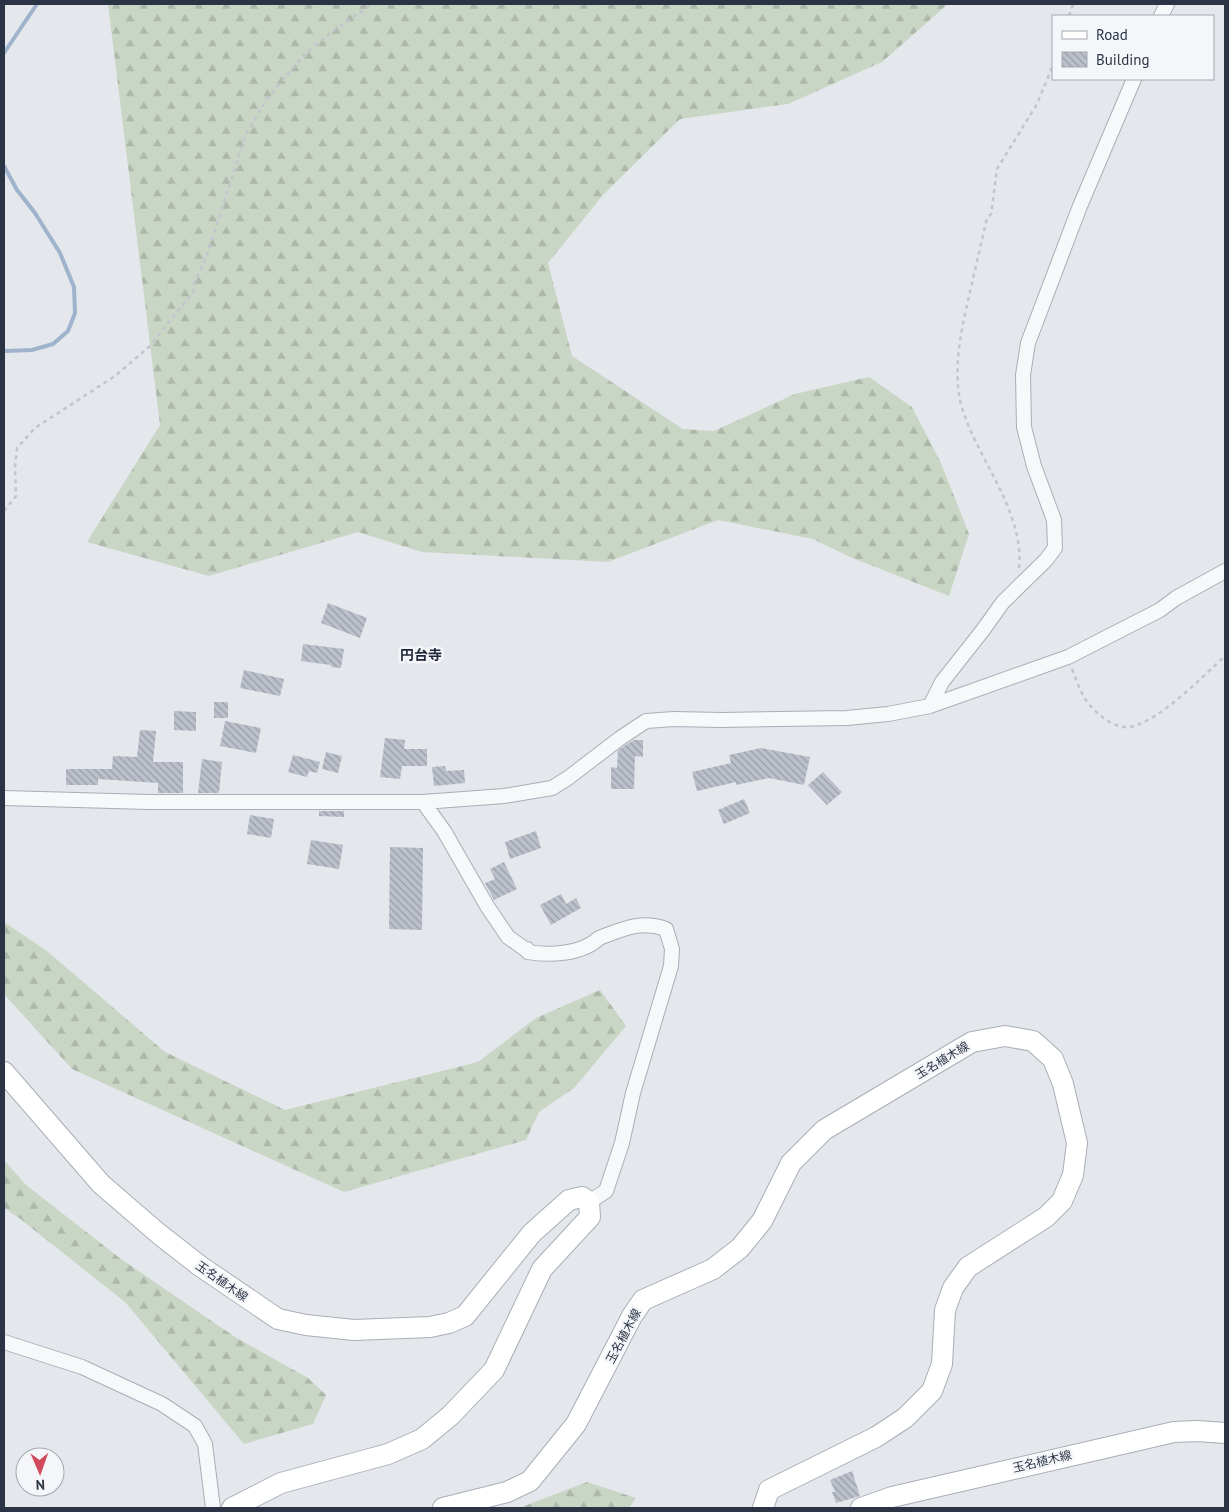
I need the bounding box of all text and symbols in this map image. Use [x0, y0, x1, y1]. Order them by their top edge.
legend [1052, 15, 1214, 80]
text: Road [1096, 25, 1128, 44]
text: Building [1096, 50, 1150, 69]
district label: 円台寺 [400, 646, 442, 664]
street label: 玉名植木線 [912, 1038, 972, 1082]
street label: 玉名植木線 [193, 1258, 251, 1304]
street label: 玉名植木線 [602, 1306, 644, 1366]
north arrow [15, 1447, 65, 1497]
street label: 玉名植木線 [1011, 1447, 1073, 1475]
text: N [36, 1476, 45, 1494]

